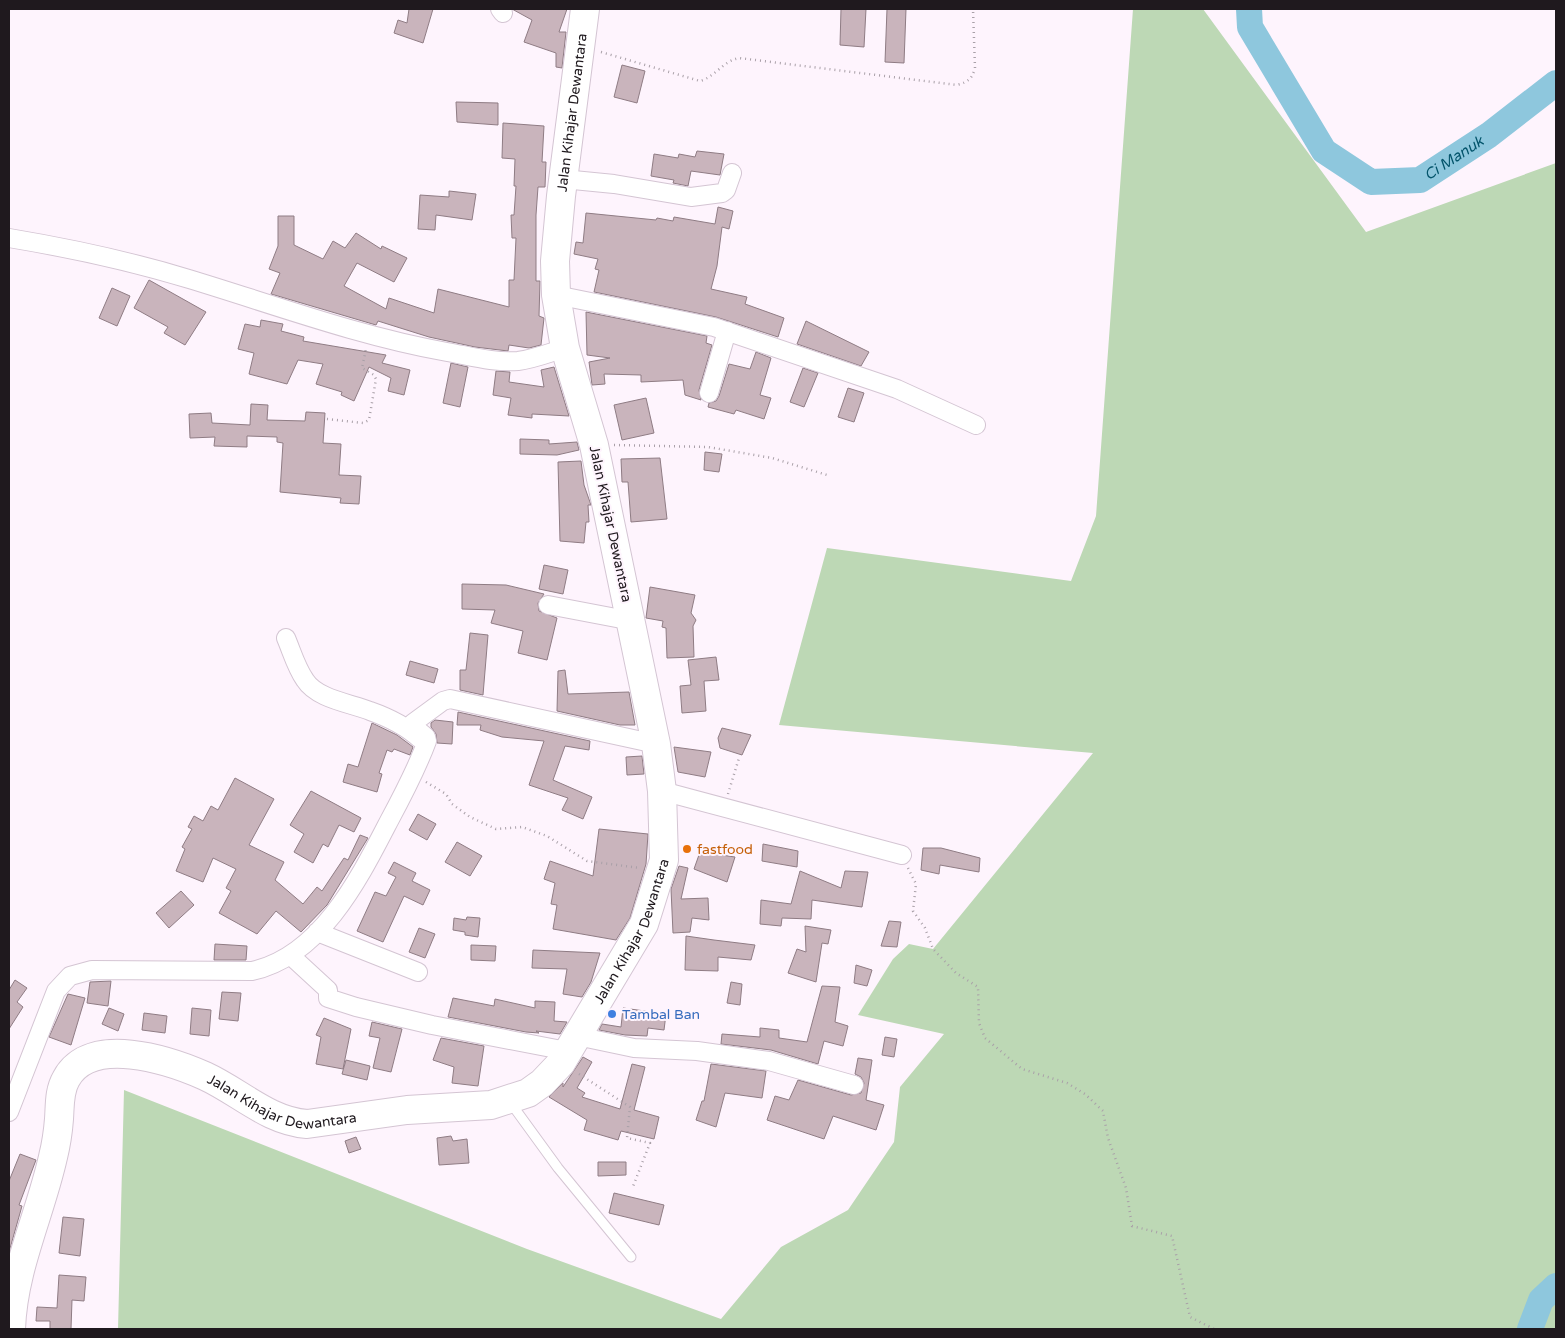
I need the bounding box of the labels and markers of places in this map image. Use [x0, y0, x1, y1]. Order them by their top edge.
place label: fastfood [697, 841, 753, 858]
marker: fastfood [681, 843, 693, 855]
place label: Tambal Ban [622, 1006, 700, 1023]
marker: Tambal Ban [606, 1008, 618, 1020]

